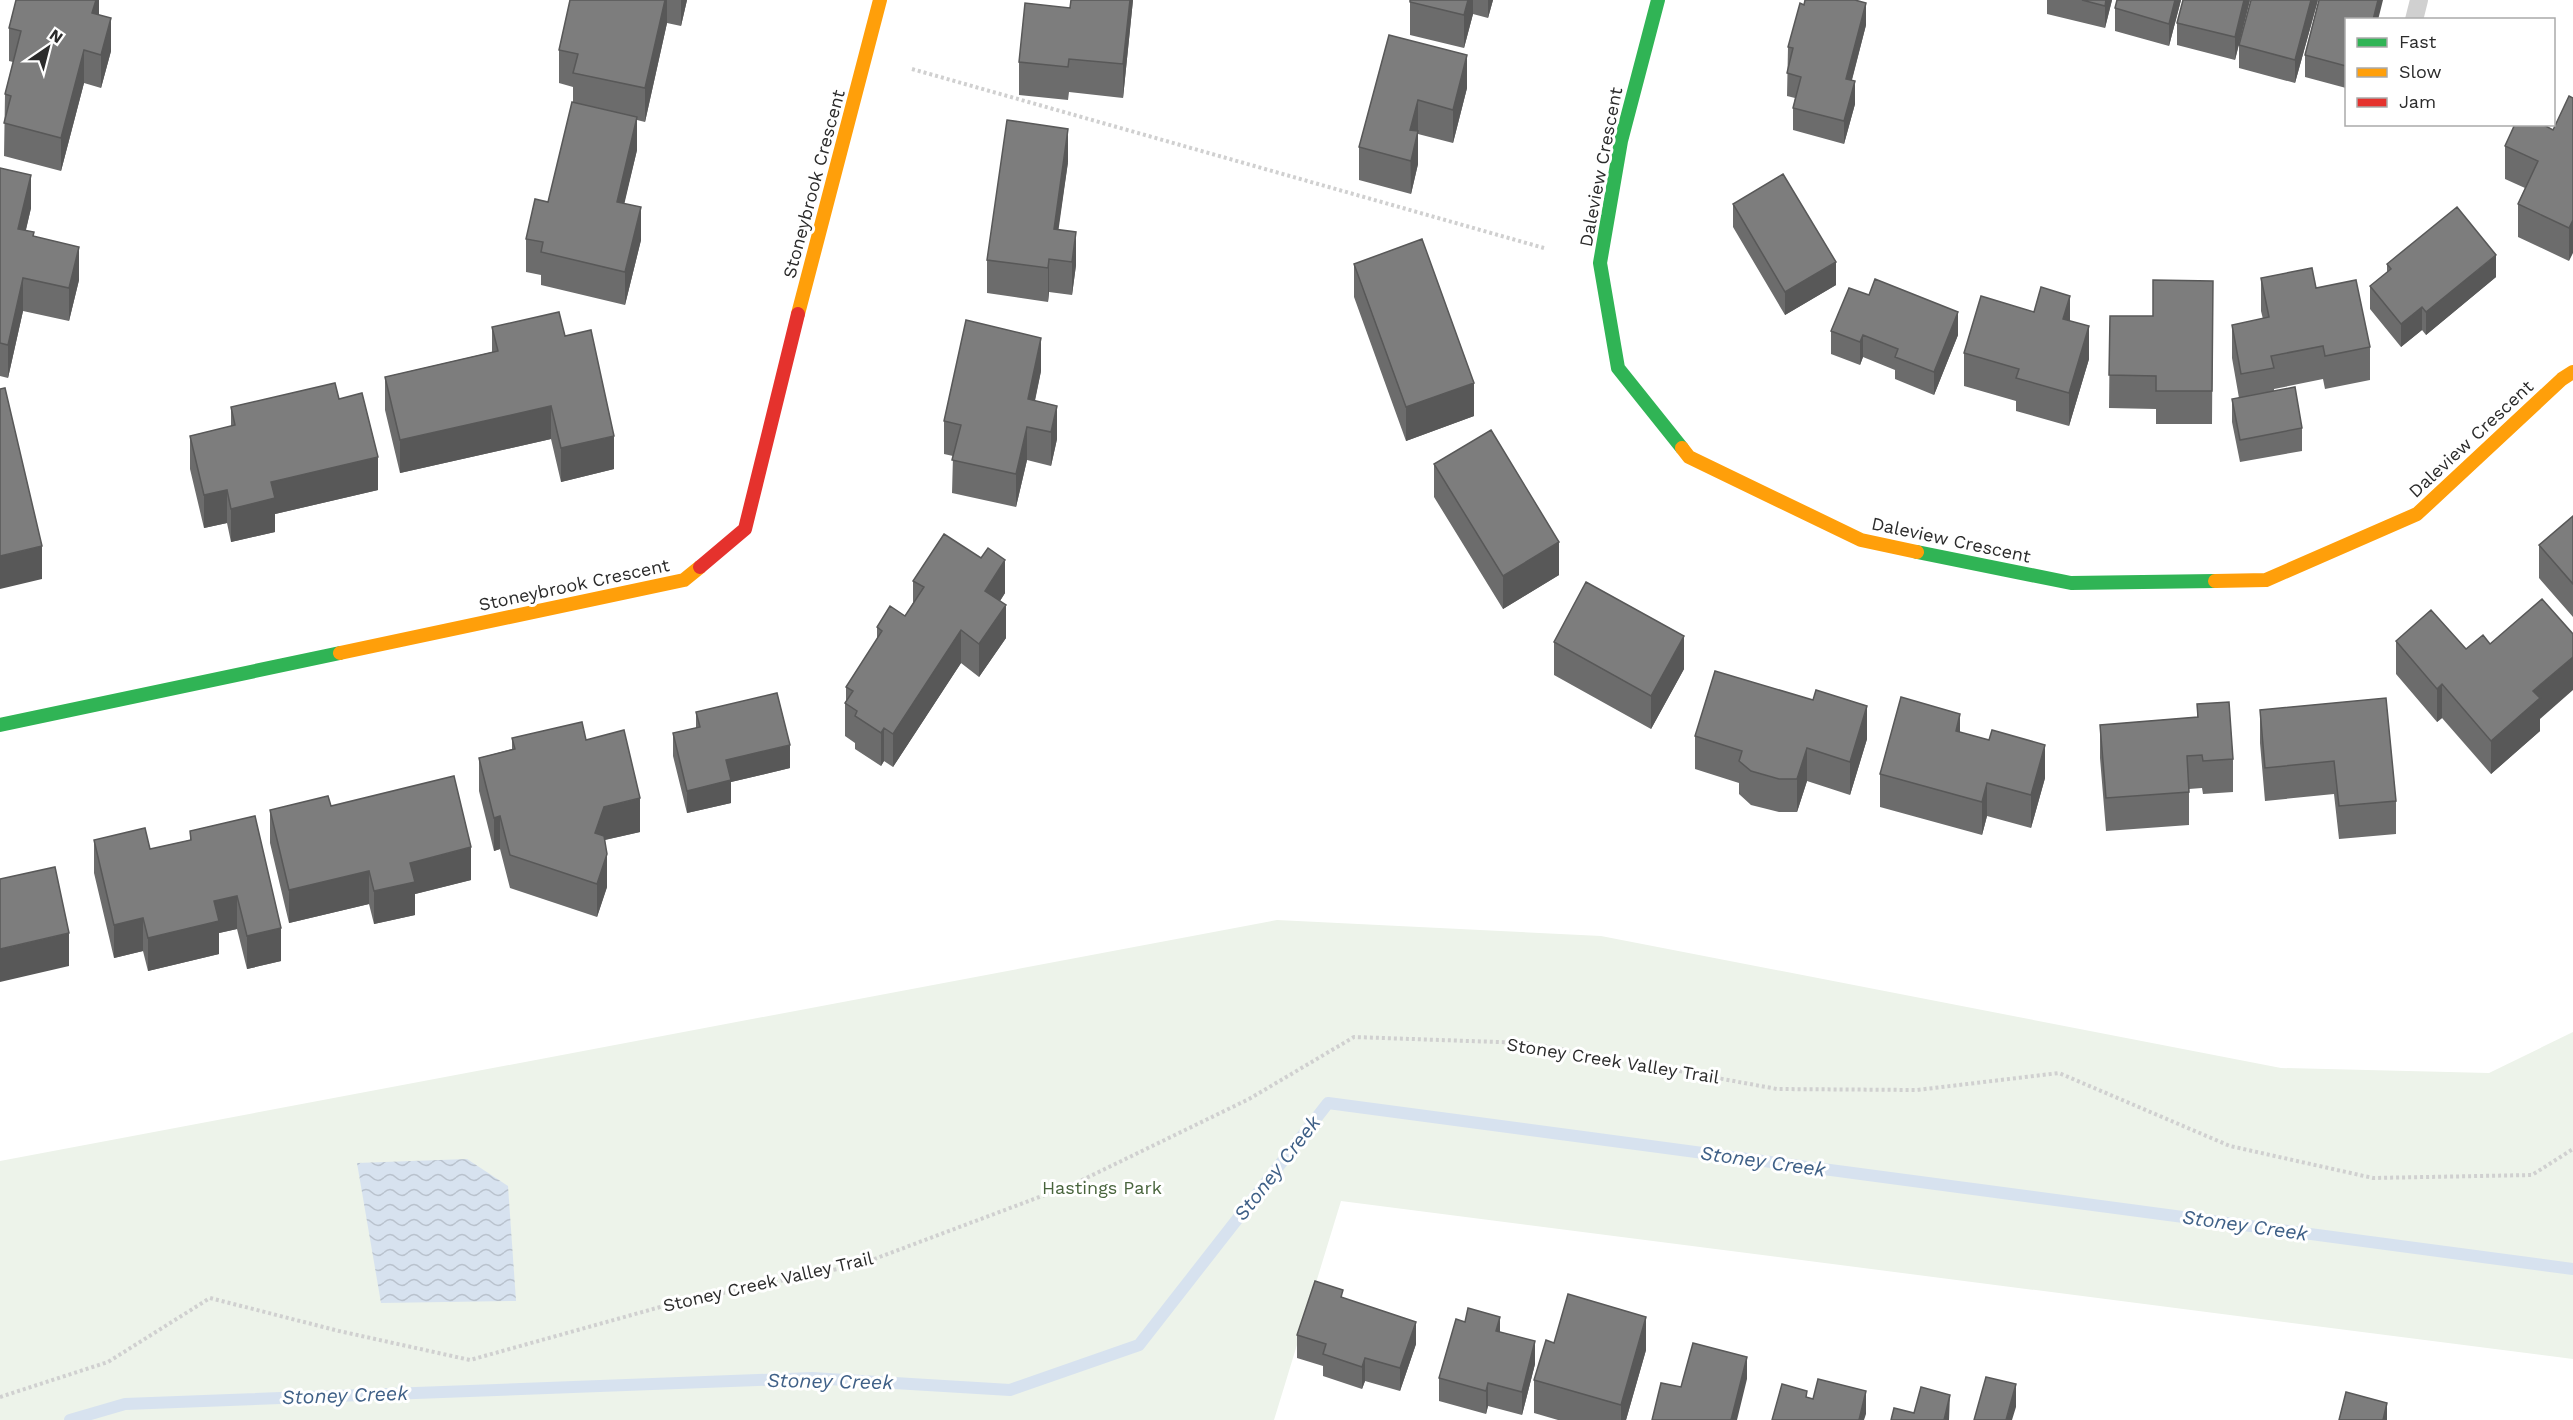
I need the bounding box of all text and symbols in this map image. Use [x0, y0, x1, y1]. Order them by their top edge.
north arrow [18, 18, 78, 78]
legend [2345, 18, 2555, 126]
text: N [46, 25, 67, 47]
text: Fast [2399, 31, 2437, 52]
text: Slow [2399, 61, 2442, 82]
street label: Daleview Crescent [1575, 85, 1626, 249]
street label: Stoneybrook Crescent [778, 87, 849, 281]
text: Jam [2399, 91, 2436, 112]
street label: Daleview Crescent [2404, 375, 2537, 502]
street label: Daleview Crescent [1870, 512, 2033, 567]
street label: Stoneybrook Crescent [477, 554, 672, 615]
street label: Stoney Creek Valley Trail [1505, 1033, 1721, 1088]
water label: Stoney Creek [1229, 1110, 1326, 1225]
water label: Stoney Creek [1699, 1140, 1828, 1182]
park label: Hastings Park [1042, 1177, 1162, 1198]
water label: Stoney Creek [2181, 1204, 2310, 1246]
street label: Stoney Creek Valley Trail [661, 1247, 875, 1316]
water label: Stoney Creek [767, 1368, 895, 1394]
water label: Stoney Creek [281, 1381, 410, 1409]

